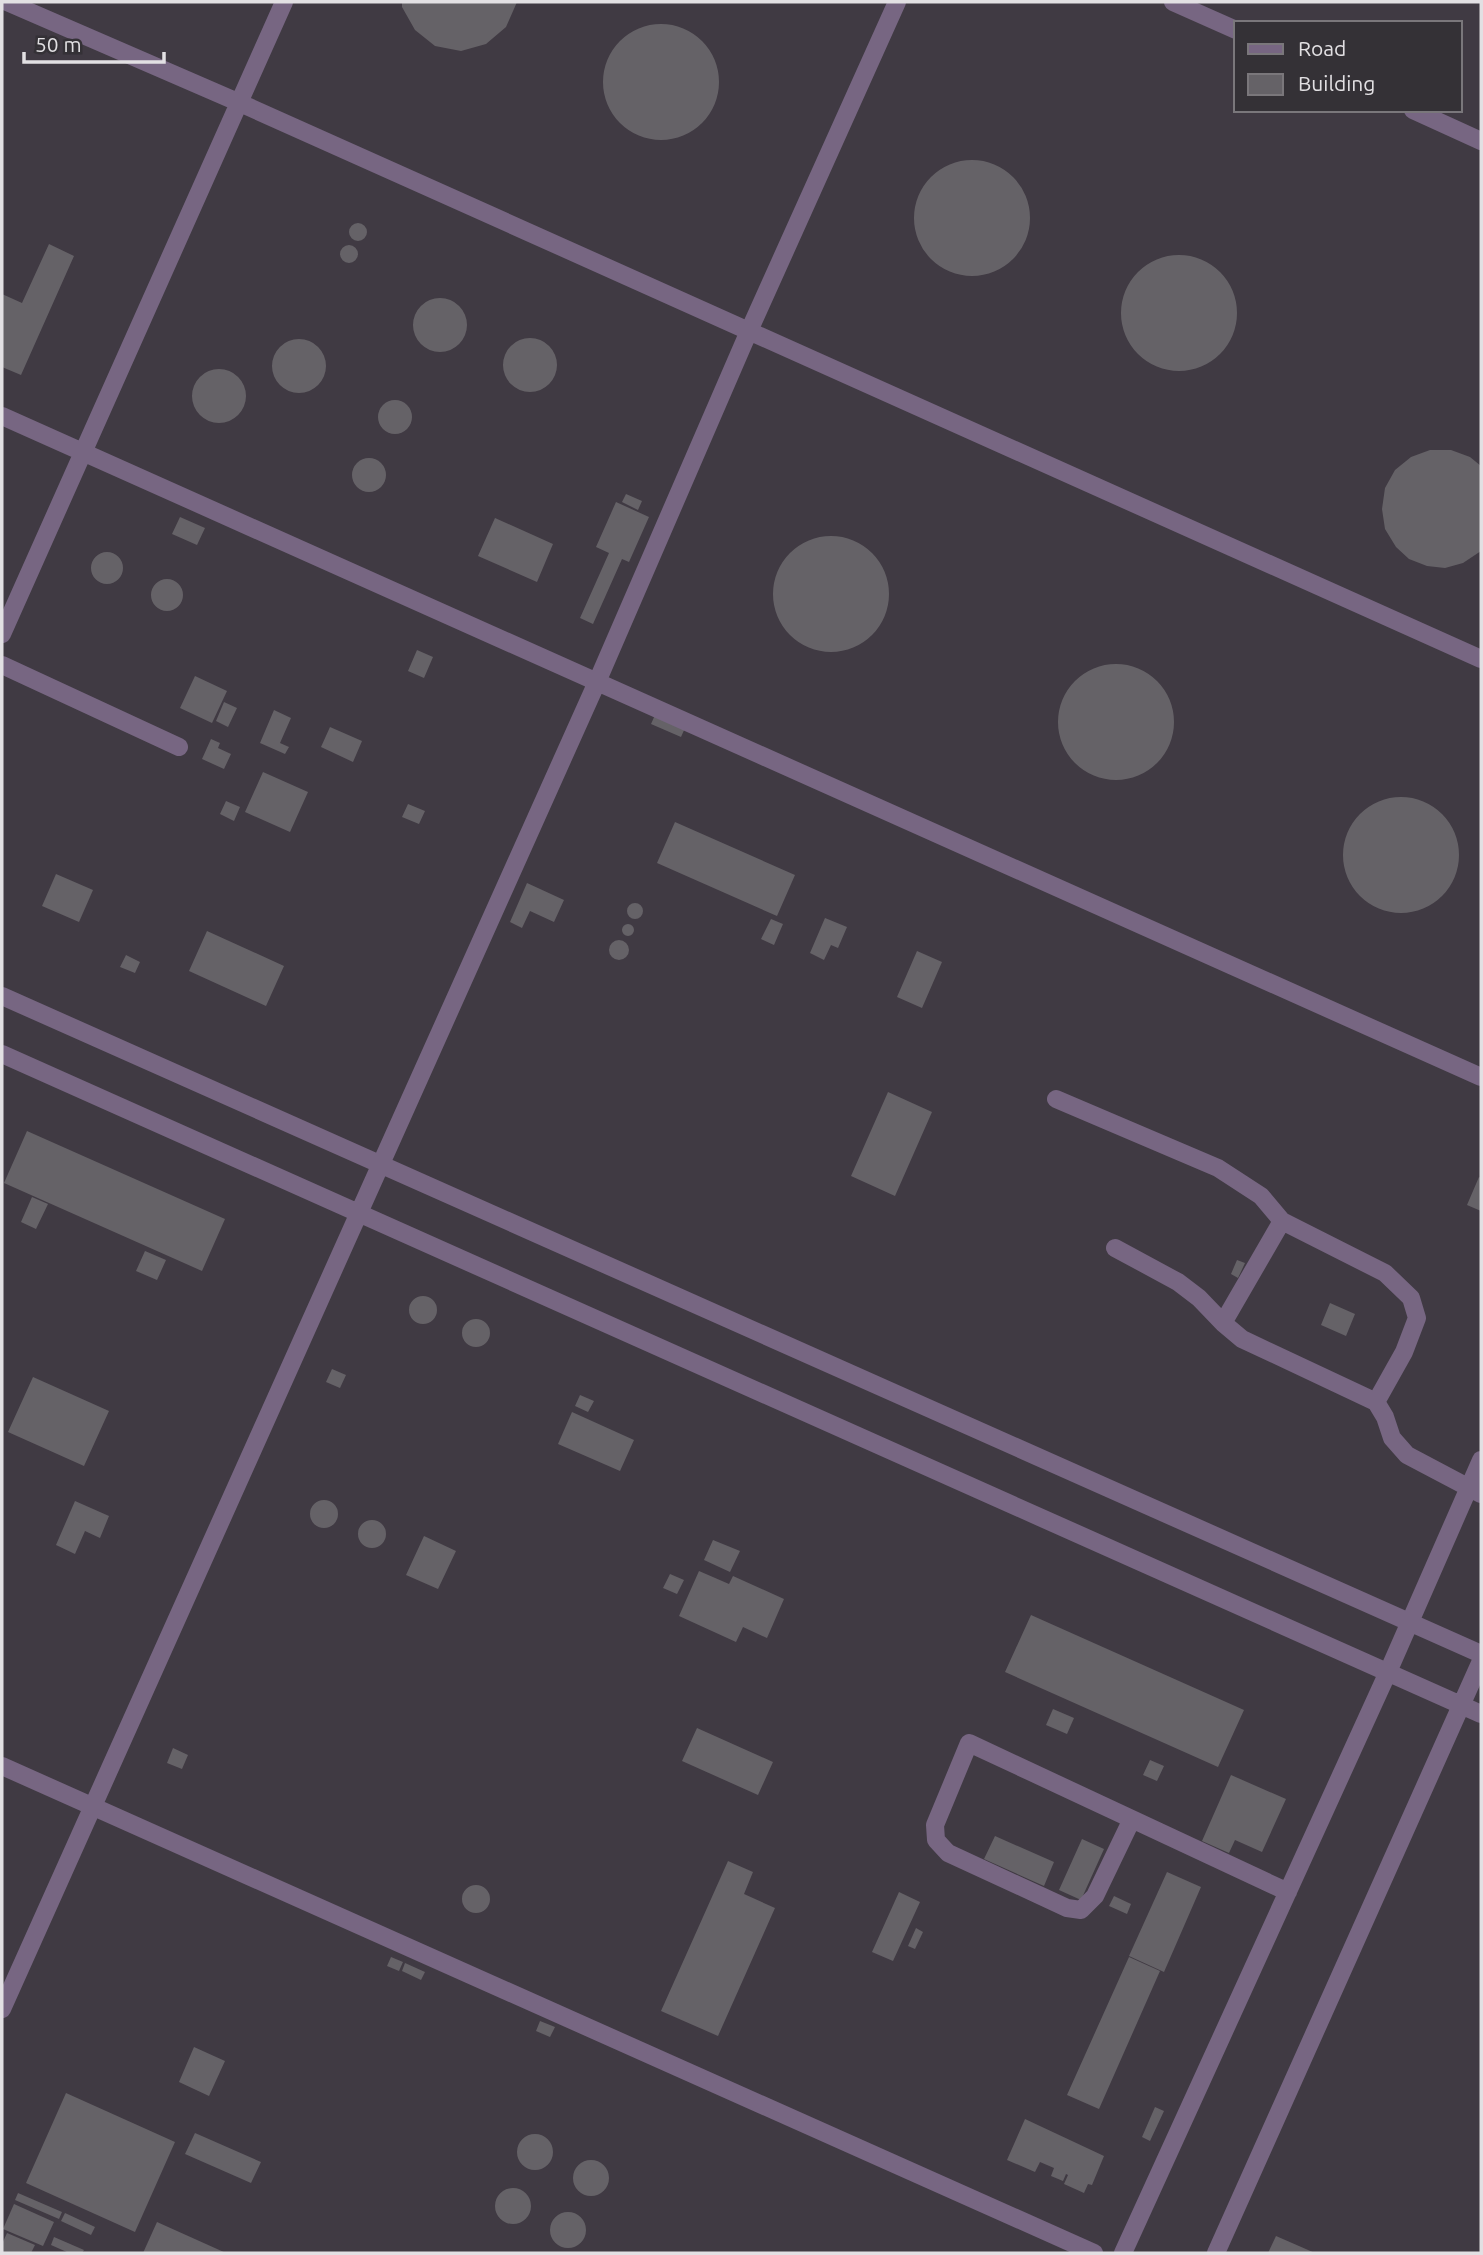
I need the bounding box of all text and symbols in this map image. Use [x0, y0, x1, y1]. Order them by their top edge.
scale bar [24, 21, 164, 65]
legend [1234, 21, 1462, 112]
text: 50 m [35, 32, 82, 56]
text: Road [1298, 36, 1346, 60]
text: Building [1298, 71, 1375, 95]

